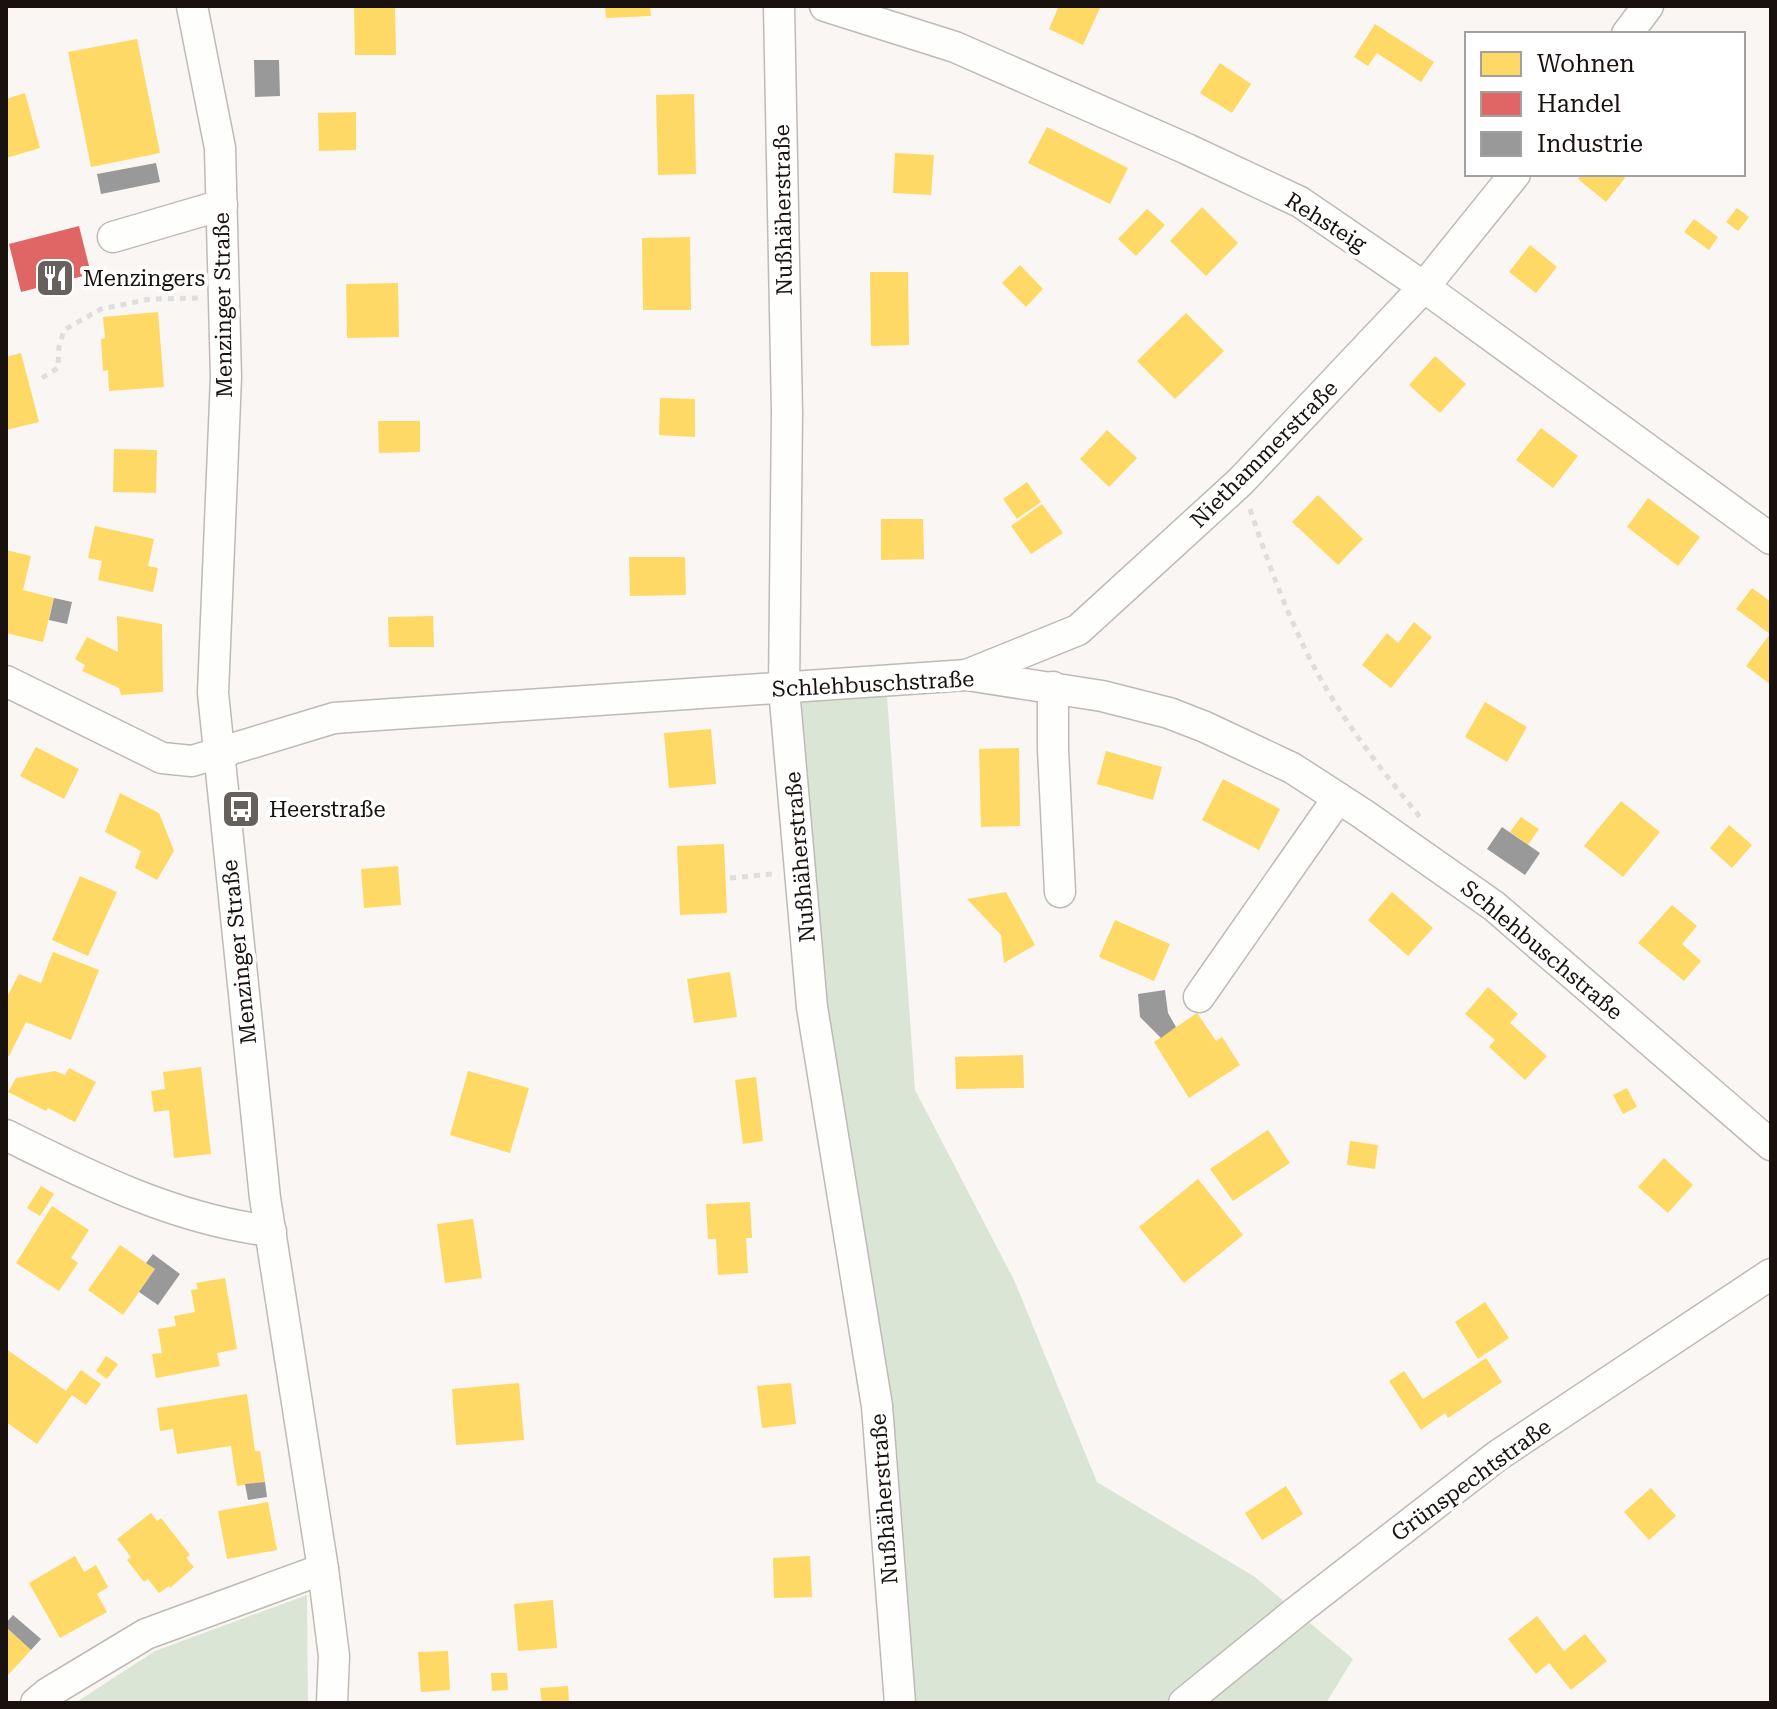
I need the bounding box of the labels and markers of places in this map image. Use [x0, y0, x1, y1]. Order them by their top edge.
restaurant icon: Menzingers [34, 257, 76, 299]
place label: Menzingers [83, 266, 205, 291]
bus stop icon: Heerstraße [220, 788, 262, 830]
place label: Heerstraße [269, 797, 386, 822]

